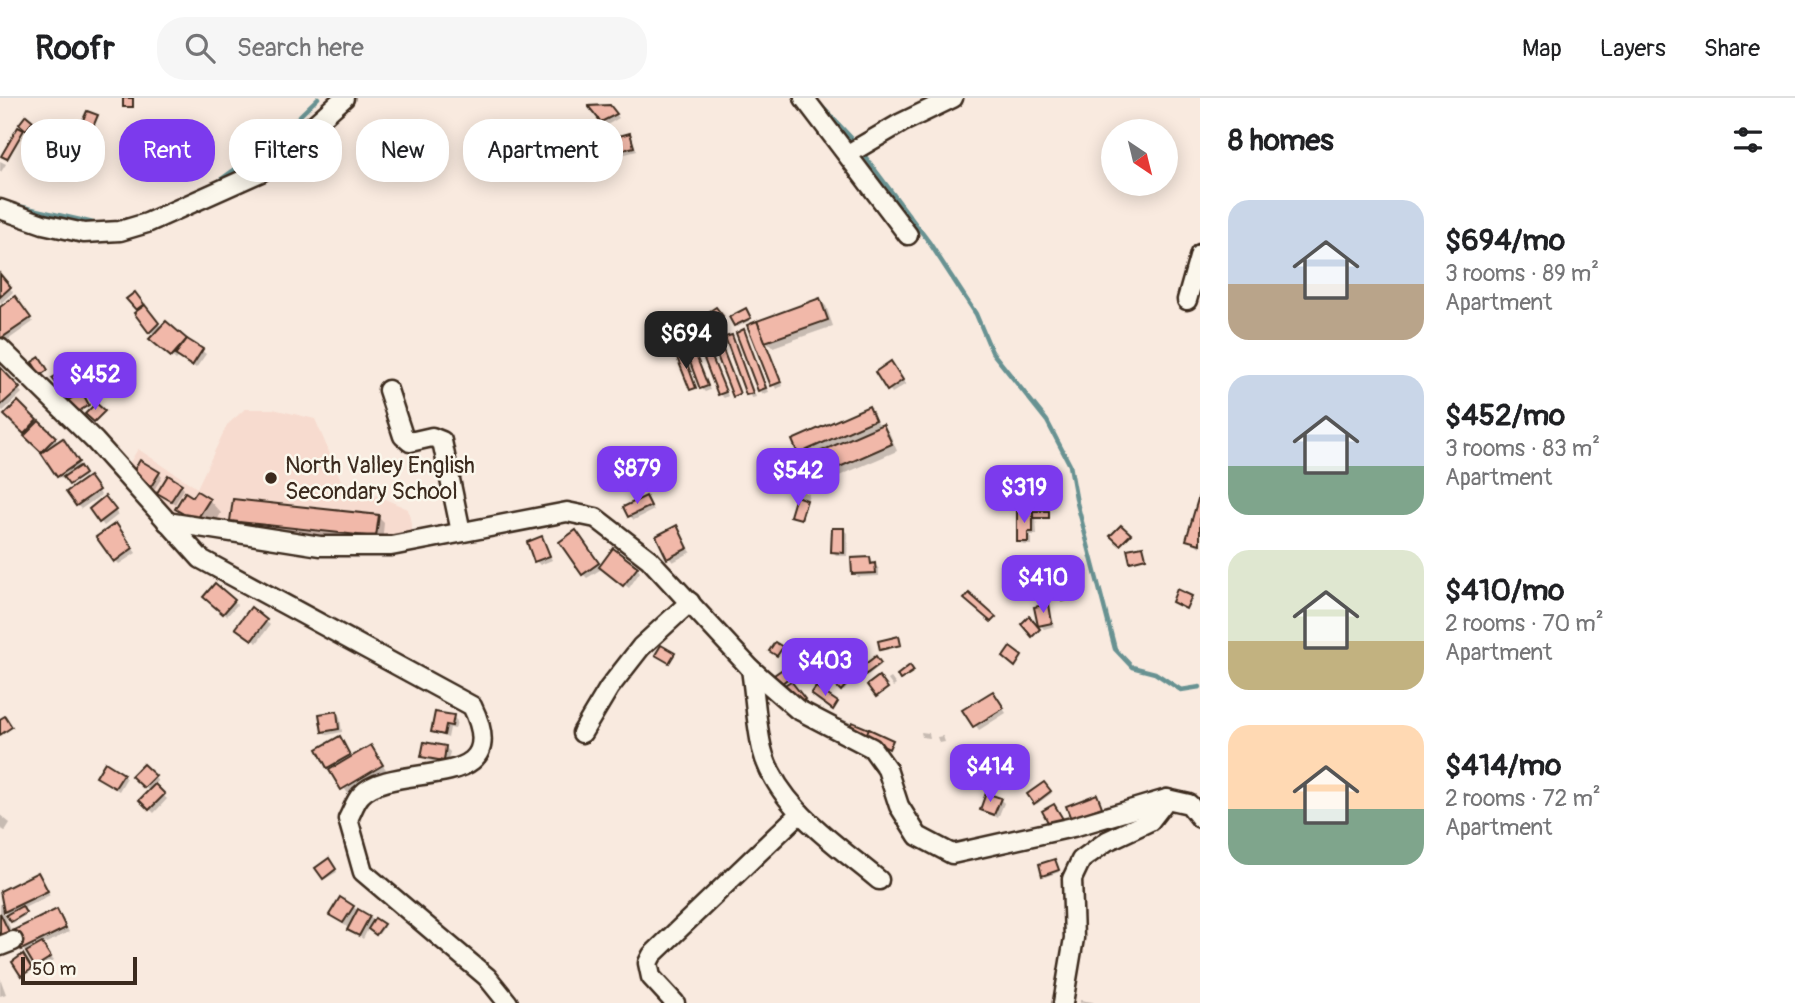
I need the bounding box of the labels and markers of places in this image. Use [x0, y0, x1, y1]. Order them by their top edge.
pin: $694 [645, 312, 727, 371]
pin: $452 [54, 352, 136, 412]
pin: $879 [596, 446, 678, 506]
pin: $542 [757, 448, 839, 508]
place label: North Valley English Secondary School [285, 451, 475, 506]
pin: $319 [983, 466, 1065, 525]
marker: North Valley English Secondary School [263, 470, 279, 486]
pin: $410 [1002, 556, 1084, 615]
pin: $403 [784, 638, 866, 698]
pin: $414 [949, 744, 1031, 804]

